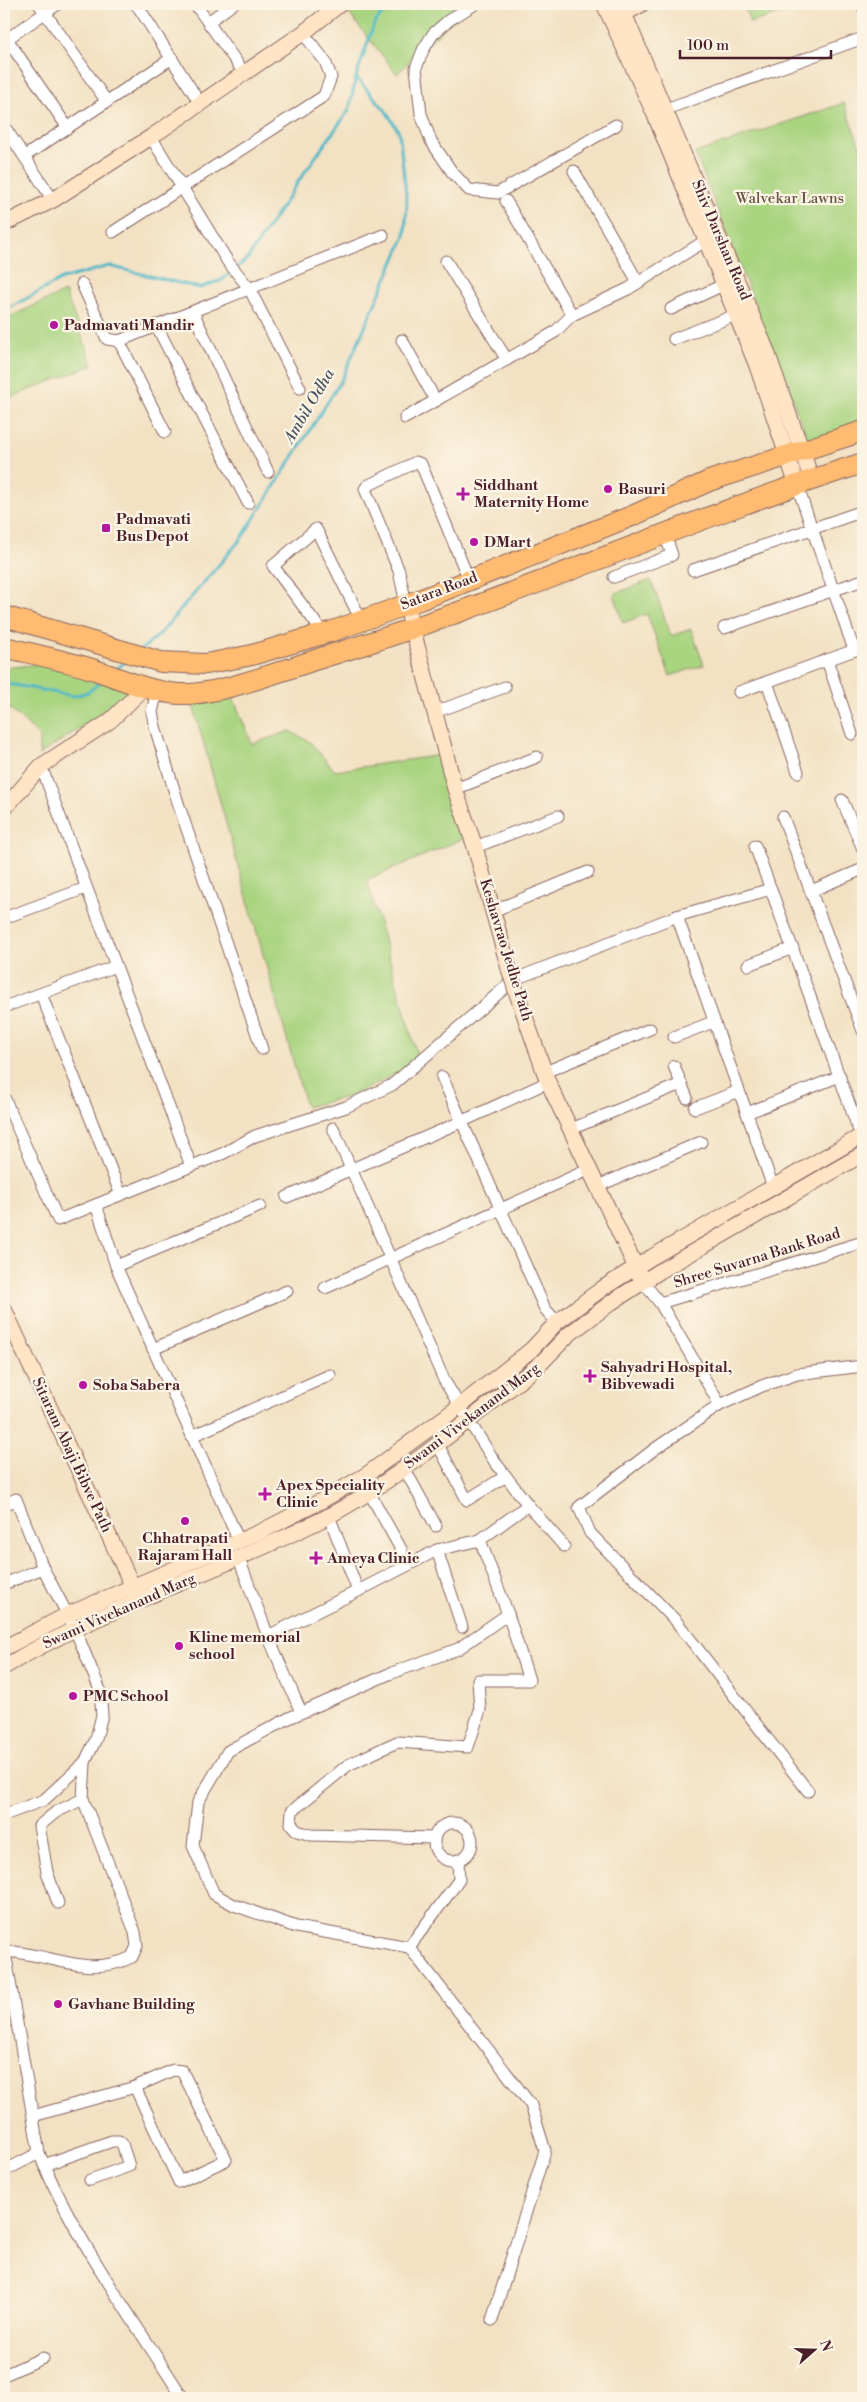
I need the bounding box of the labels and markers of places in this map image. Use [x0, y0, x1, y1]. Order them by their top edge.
place label: Padmavati Mandir [64, 316, 195, 335]
marker: Padmavati Mandir [48, 319, 60, 331]
place label: Siddhant Maternity Home [474, 476, 589, 512]
place label: Basuri [618, 480, 666, 499]
marker: Basuri [602, 483, 614, 495]
marker: Siddhant Maternity Home [456, 487, 470, 501]
place label: Padmavati Bus Depot [116, 510, 191, 546]
marker: Padmavati Bus Depot [100, 522, 112, 534]
place label: DMart [484, 533, 532, 552]
marker: DMart [468, 536, 480, 548]
place label: Sahyadri Hospital, Bibvewadi [601, 1358, 732, 1394]
marker: Sahyadri Hospital, Bibvewadi [583, 1369, 597, 1383]
place label: Soba Sabera [93, 1376, 181, 1395]
marker: Soba Sabera [77, 1379, 89, 1391]
place label: Apex Speciality Clinic [275, 1476, 385, 1512]
marker: Apex Speciality Clinic [258, 1487, 272, 1501]
marker: Chhatrapati Rajaram Hall [179, 1515, 191, 1527]
place label: Chhatrapati Rajaram Hall [138, 1529, 232, 1565]
place label: Ameya Clinic [326, 1549, 420, 1568]
marker: Ameya Clinic [309, 1551, 323, 1565]
place label: Kline memorial school [189, 1628, 300, 1664]
marker: Kline memorial school [173, 1640, 185, 1652]
place label: PMC School [83, 1687, 169, 1706]
marker: PMC School [67, 1690, 79, 1702]
place label: Gavhane Building [68, 1995, 195, 2014]
marker: Gavhane Building [52, 1998, 64, 2010]

